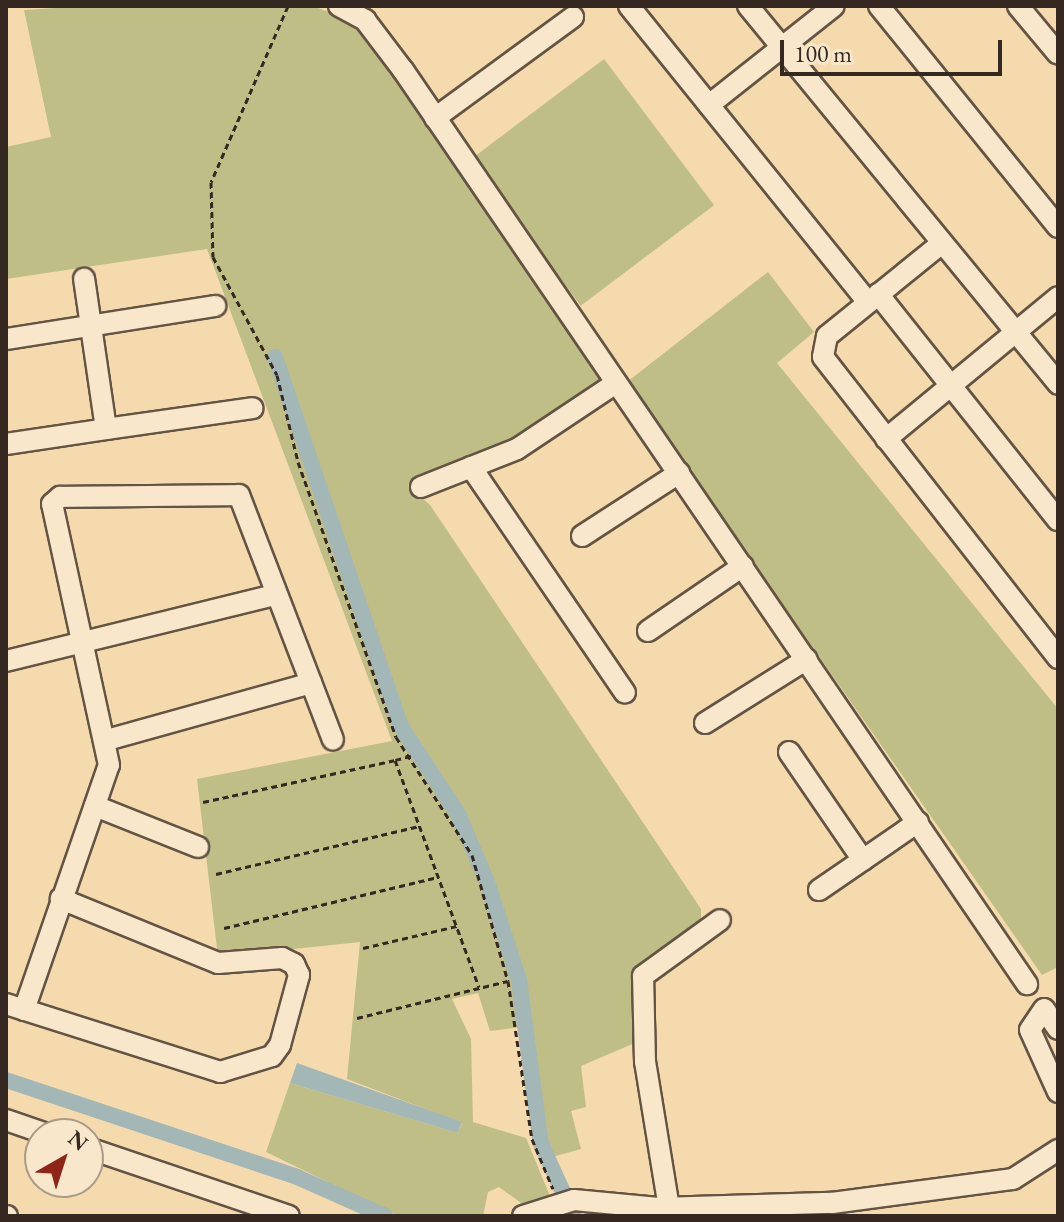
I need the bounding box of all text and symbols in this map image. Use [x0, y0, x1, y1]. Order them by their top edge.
scale bar [784, 24, 1006, 74]
text: 100 m [794, 38, 852, 69]
north arrow [24, 1118, 104, 1198]
text: N [62, 1124, 94, 1157]

